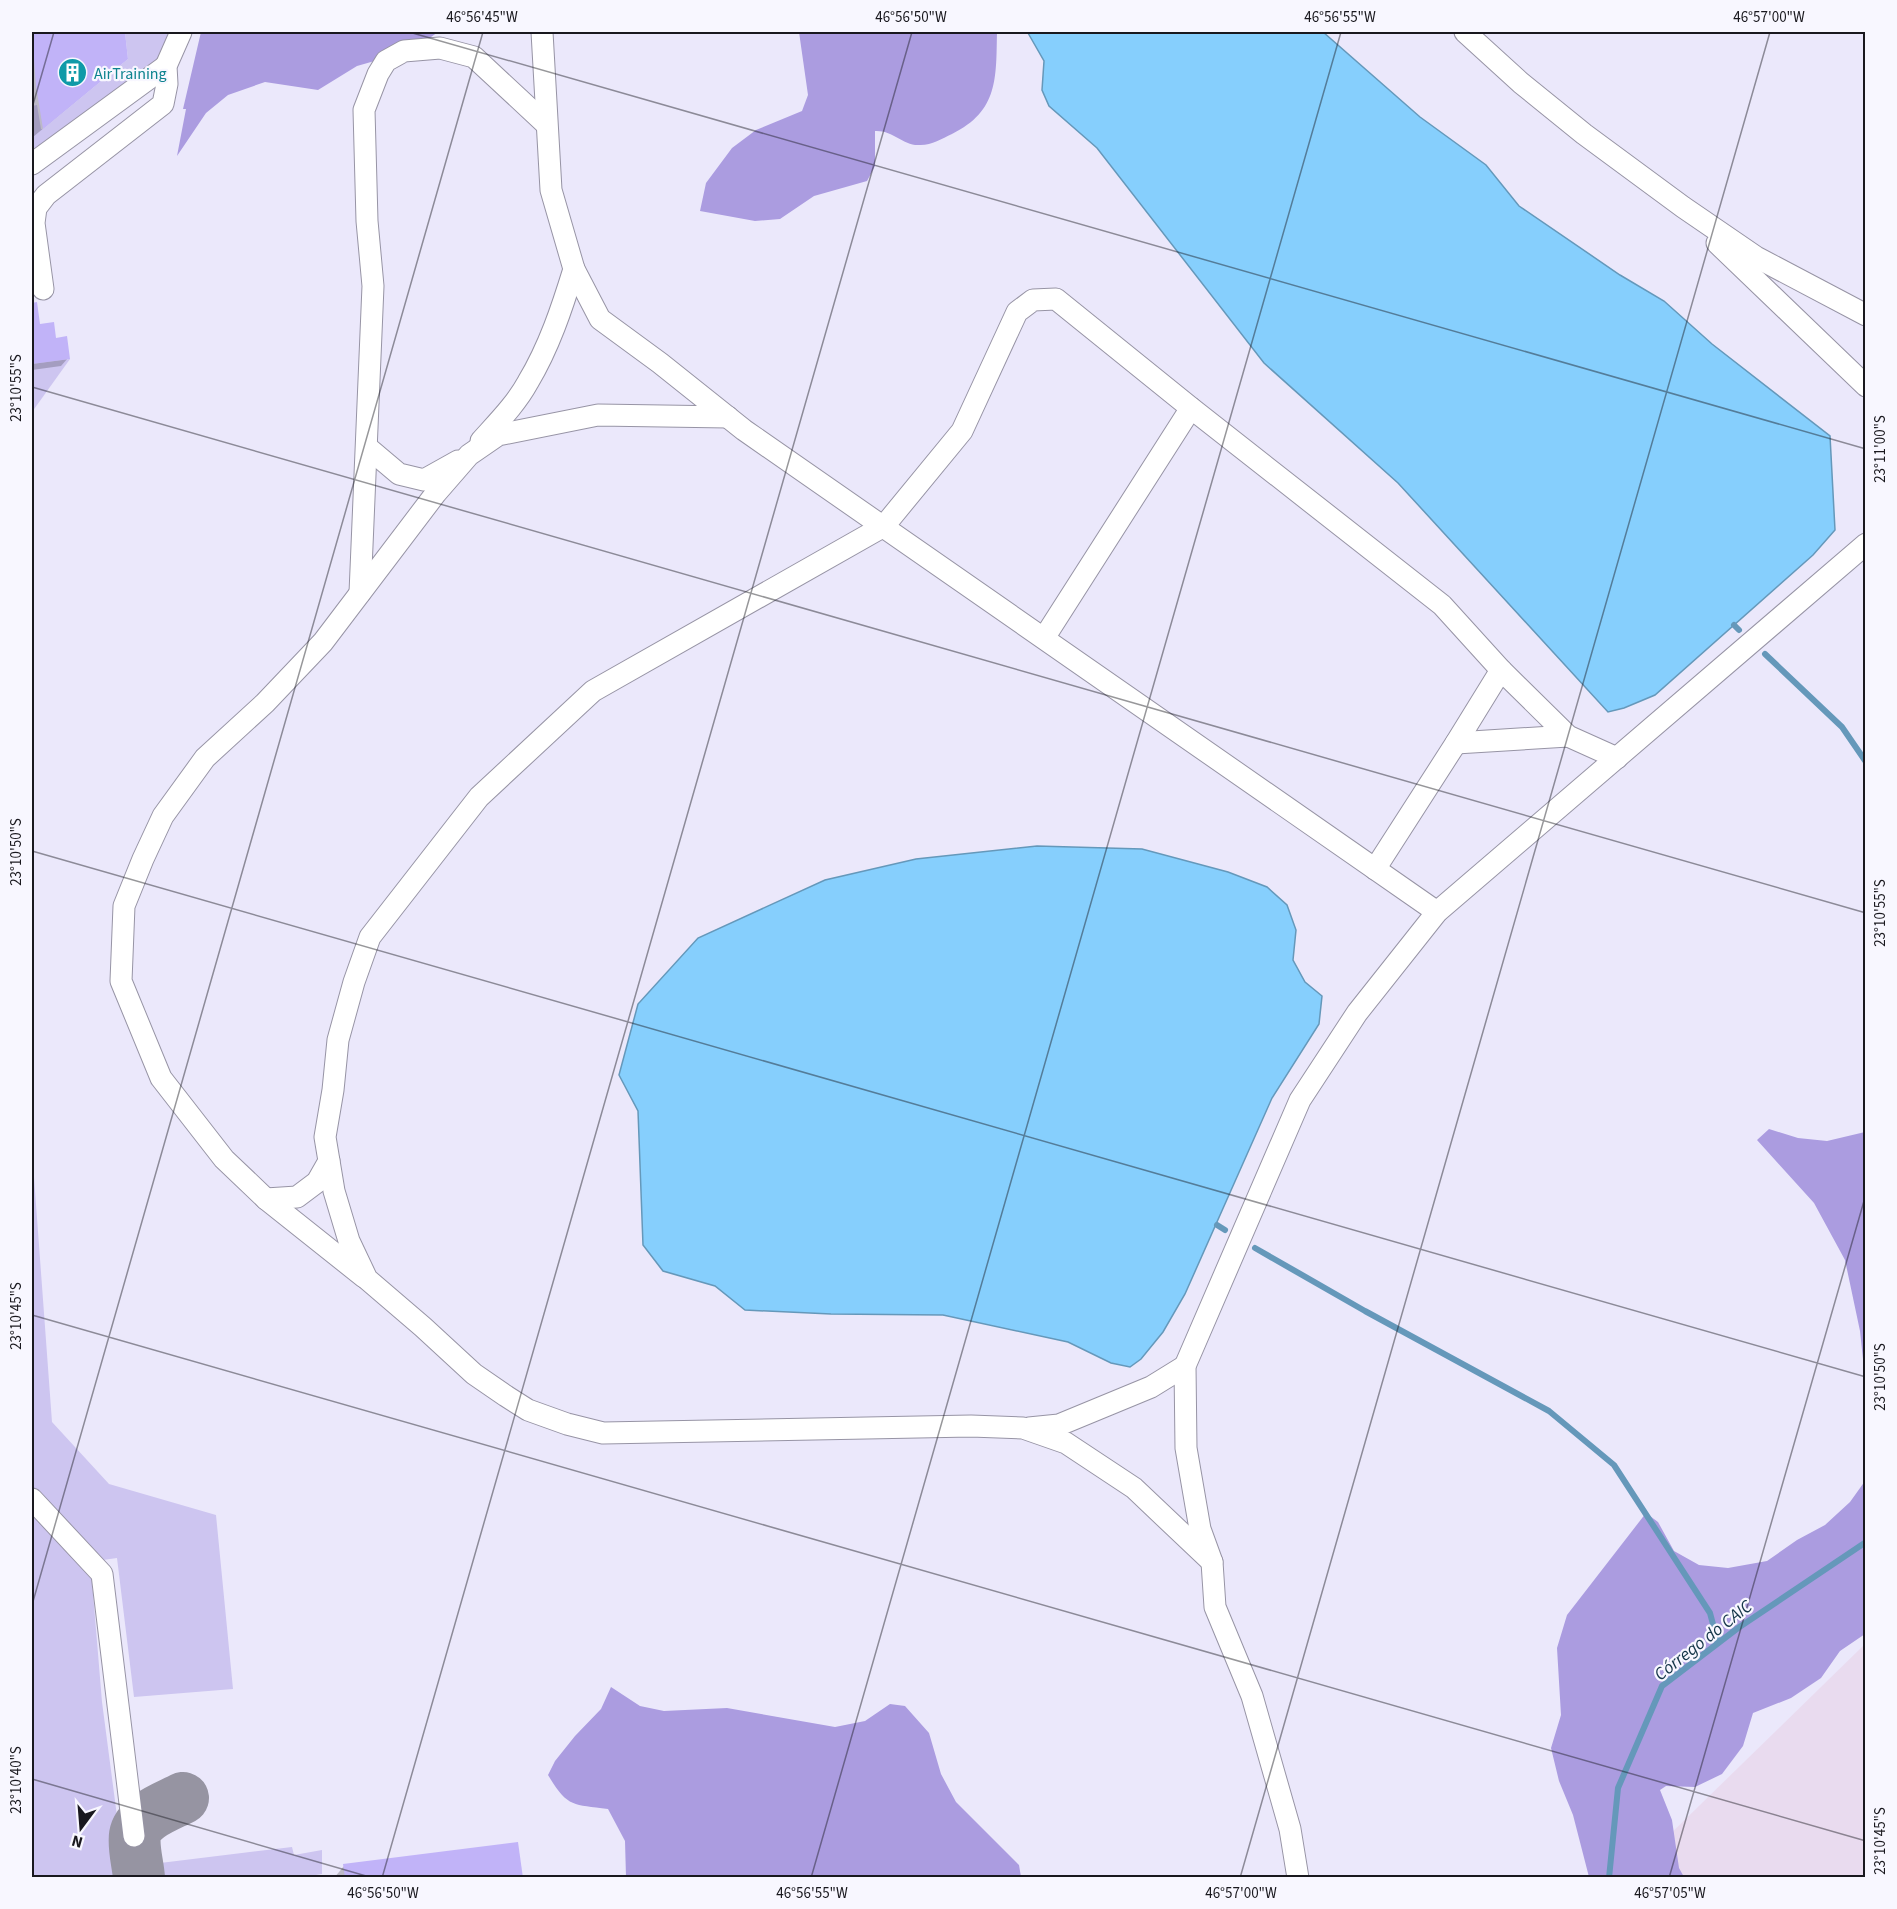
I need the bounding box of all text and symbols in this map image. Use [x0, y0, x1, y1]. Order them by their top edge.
text: 46°56'45"W [446, 7, 518, 28]
text: 46°56'50"W [875, 7, 947, 28]
text: 46°56'55"W [1304, 7, 1376, 28]
text: 46°57'00"W [1733, 7, 1805, 28]
building icon: AirTraining [57, 57, 89, 89]
place label: AirTraining [94, 63, 167, 85]
text: 23°10'55"S [6, 354, 27, 422]
text: 23°11'00"S [1870, 415, 1891, 483]
text: 23°10'50"S [6, 818, 27, 886]
text: 23°10'55"S [1870, 879, 1891, 947]
text: 23°10'45"S [6, 1282, 27, 1350]
text: 23°10'50"S [1870, 1343, 1891, 1411]
water label: Córrego do CAIC [1649, 1594, 1758, 1687]
text: 23°10'40"S [6, 1746, 27, 1814]
north arrow [51, 1798, 111, 1858]
text: 23°10'45"S [1870, 1807, 1891, 1875]
text: N [69, 1829, 85, 1853]
text: 46°56'50"W [347, 1883, 419, 1904]
text: 46°56'55"W [776, 1883, 848, 1904]
text: 46°57'00"W [1205, 1883, 1277, 1904]
text: 46°57'05"W [1634, 1883, 1706, 1904]

